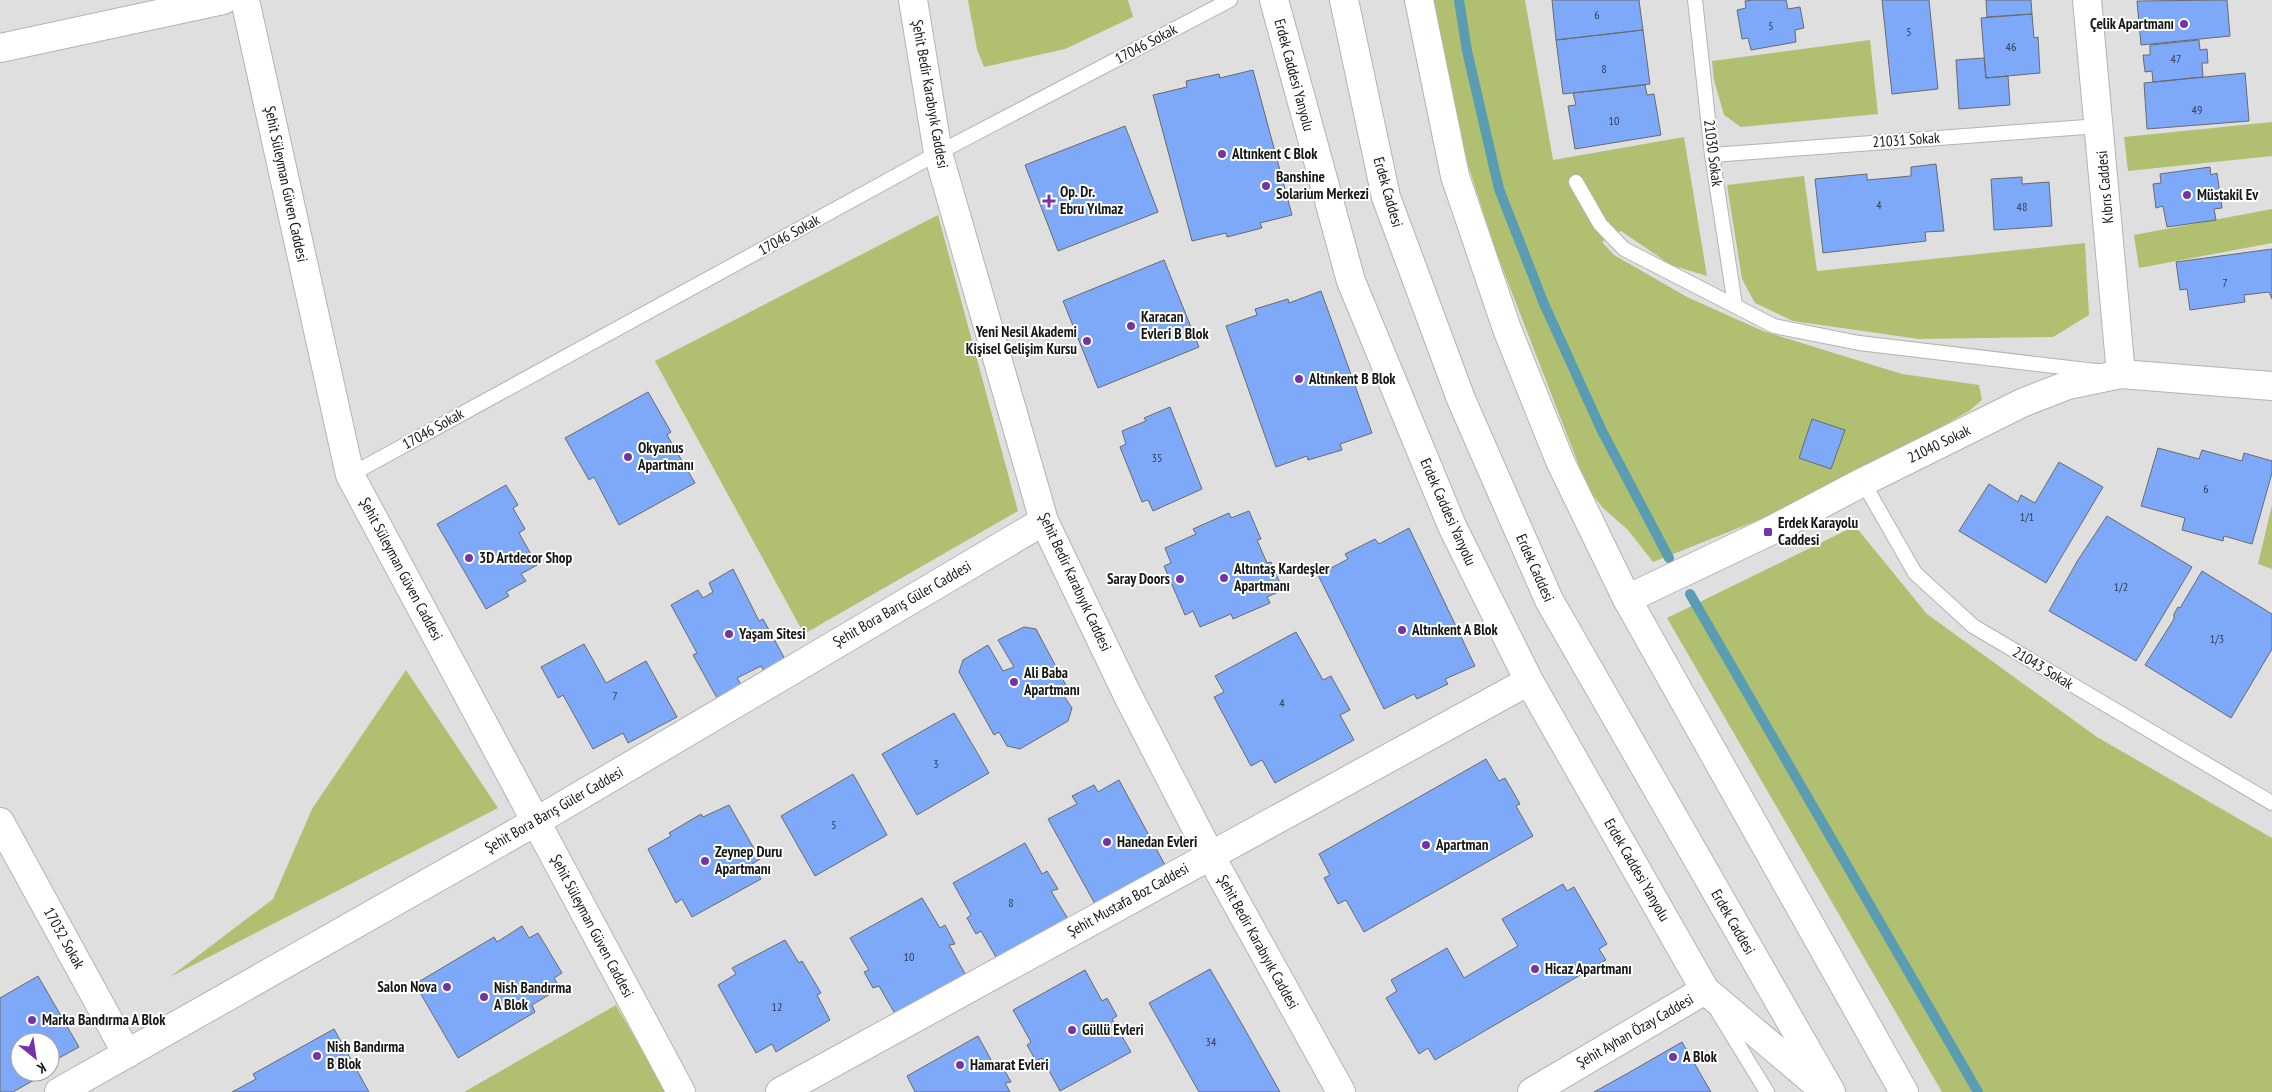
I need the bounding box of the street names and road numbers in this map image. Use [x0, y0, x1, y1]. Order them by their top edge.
street label: Erdek Caddesi Yanyolu [1270, 17, 1319, 133]
street label: Şehit Bedir Karabıyık Caddesi [908, 18, 953, 170]
street label: 17046 Sokak [1112, 19, 1180, 68]
street label: Şehit Süleyman Güven Caddesi [261, 104, 312, 264]
street label: 21030 Sokak [1700, 118, 1727, 188]
street label: 21031 Sokak [1872, 128, 1940, 151]
street label: Kıbrıs Caddesi [2092, 150, 2117, 224]
street label: Erdek Caddesi [1369, 155, 1408, 229]
street label: 17046 Sokak [755, 210, 823, 259]
street label: 17046 Sokak [399, 404, 467, 453]
street label: 21040 Sokak [1904, 420, 1973, 467]
street label: Erdek Caddesi Yanyolu [1416, 455, 1481, 568]
street label: Şehit Süleyman Güven Caddesi [356, 494, 447, 643]
street label: Şehit Bedir Karabıyık Caddesi [1035, 509, 1116, 654]
street label: Erdek Caddesi [1512, 531, 1559, 605]
street label: Şehit Bora Barış Güler Caddesi [829, 556, 974, 651]
street label: 21043 Sokak [2009, 642, 2077, 693]
street label: Şehit Bora Barış Güler Caddesi [481, 762, 626, 857]
street label: Erdek Caddesi Yanyolu [1600, 815, 1675, 925]
street label: Şehit Süleyman Güven Caddesi [547, 851, 638, 1000]
street label: Şehit Mustafa Boz Caddesi [1064, 858, 1192, 941]
street label: Şehit Bedir Karabıyık Caddesi [1214, 871, 1303, 1012]
street label: Erdek Caddesi [1707, 886, 1760, 958]
street label: 17032 Sokak [40, 904, 89, 972]
street label: Şehit Ayhan Özay Caddesi [1573, 989, 1697, 1072]

